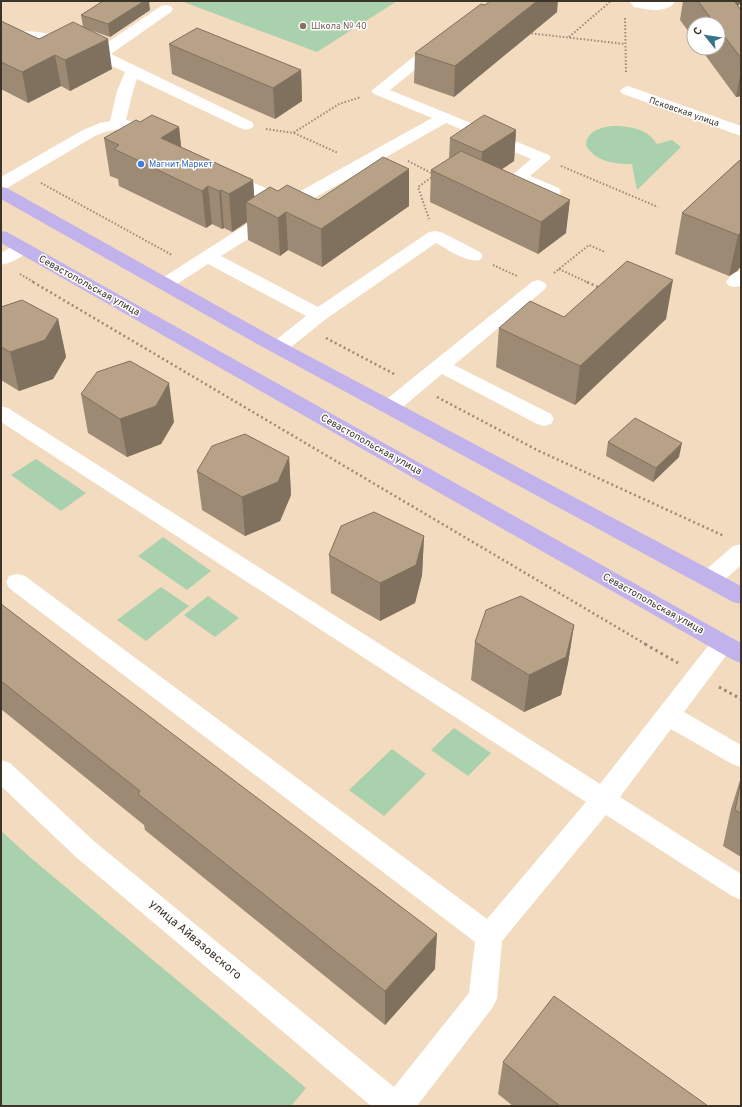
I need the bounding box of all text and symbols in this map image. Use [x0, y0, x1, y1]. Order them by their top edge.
north arrow [686, 16, 726, 56]
marker: Школа № 40 [298, 21, 308, 31]
place label: Школа № 40 [311, 21, 367, 32]
text: С [690, 25, 706, 38]
street label: Псковская улица [647, 95, 721, 129]
marker: Магнит Маркет [136, 159, 146, 169]
place label: Магнит Маркет [149, 159, 213, 170]
street label: Севастопольская улица [36, 253, 142, 319]
street label: Севастопольская улица [318, 412, 424, 478]
street label: Севастопольская улица [600, 571, 706, 637]
street label: улица Айвазовского [145, 896, 245, 984]

